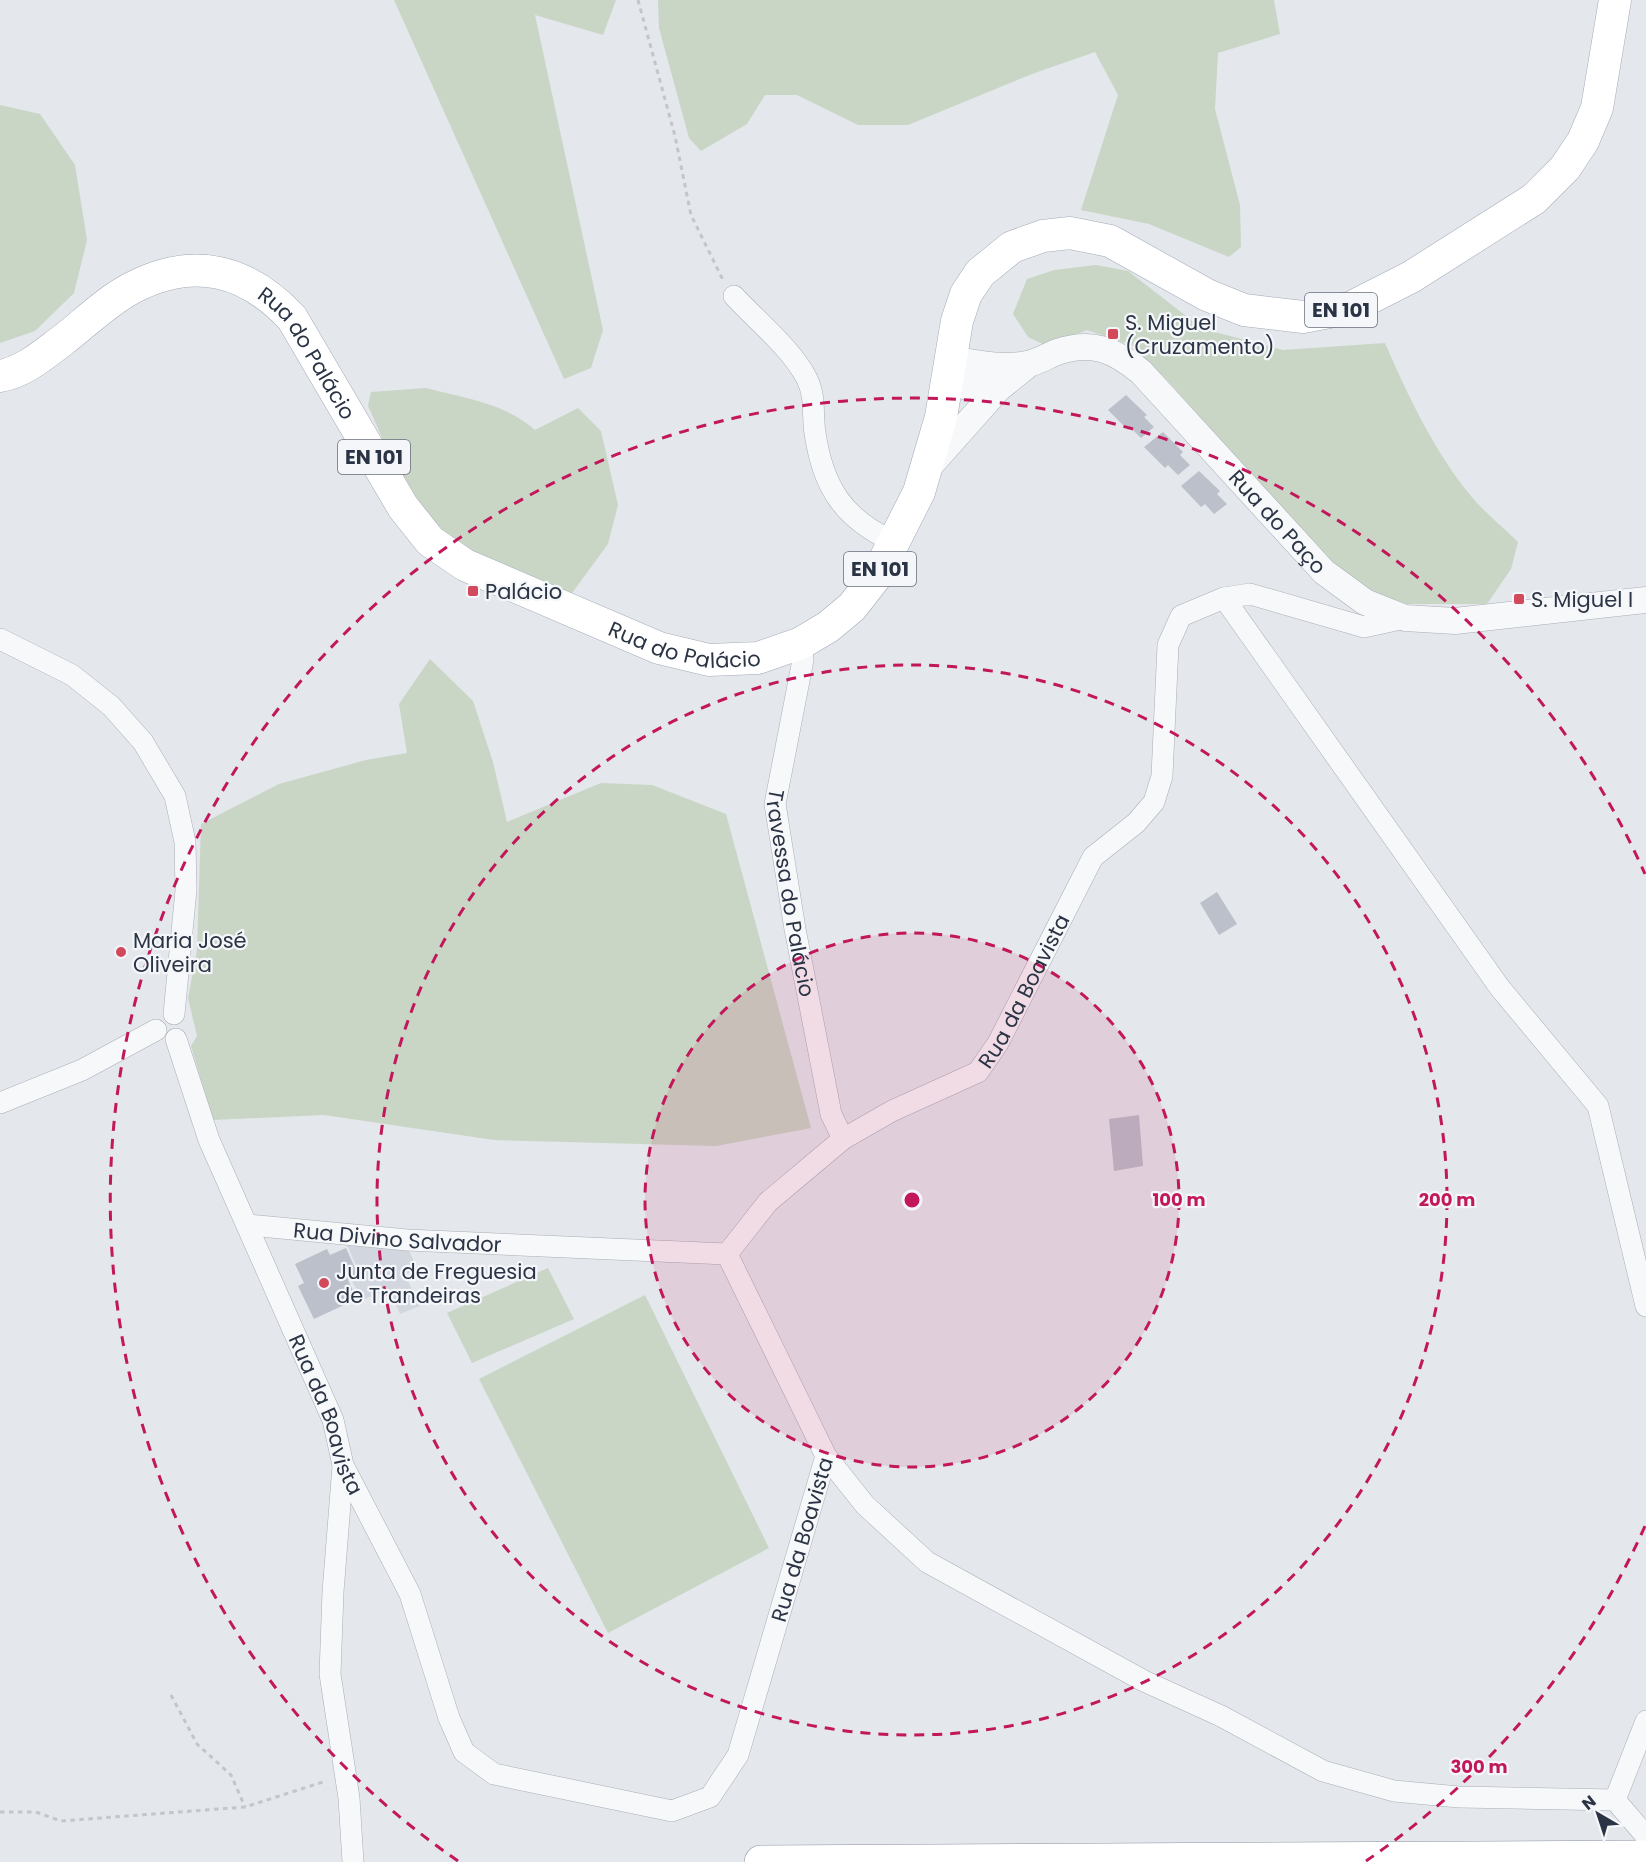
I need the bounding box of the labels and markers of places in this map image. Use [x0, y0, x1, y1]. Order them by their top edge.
place label: S. Miguel (Cruzamento) [1125, 308, 1274, 361]
marker: S. Miguel (Cruzamento) [1106, 327, 1120, 341]
place label: Palácio [485, 577, 562, 606]
marker: Palácio [466, 584, 480, 598]
place label: S. Miguel I [1531, 585, 1633, 614]
marker: S. Miguel I [1512, 592, 1526, 606]
place label: Maria José Oliveira [133, 926, 247, 979]
marker: Maria José Oliveira [114, 945, 128, 959]
centre of rings [902, 1190, 922, 1210]
place label: Junta de Freguesia de Trandeiras [336, 1257, 537, 1310]
marker: Junta de Freguesia de Trandeiras [317, 1276, 331, 1290]

